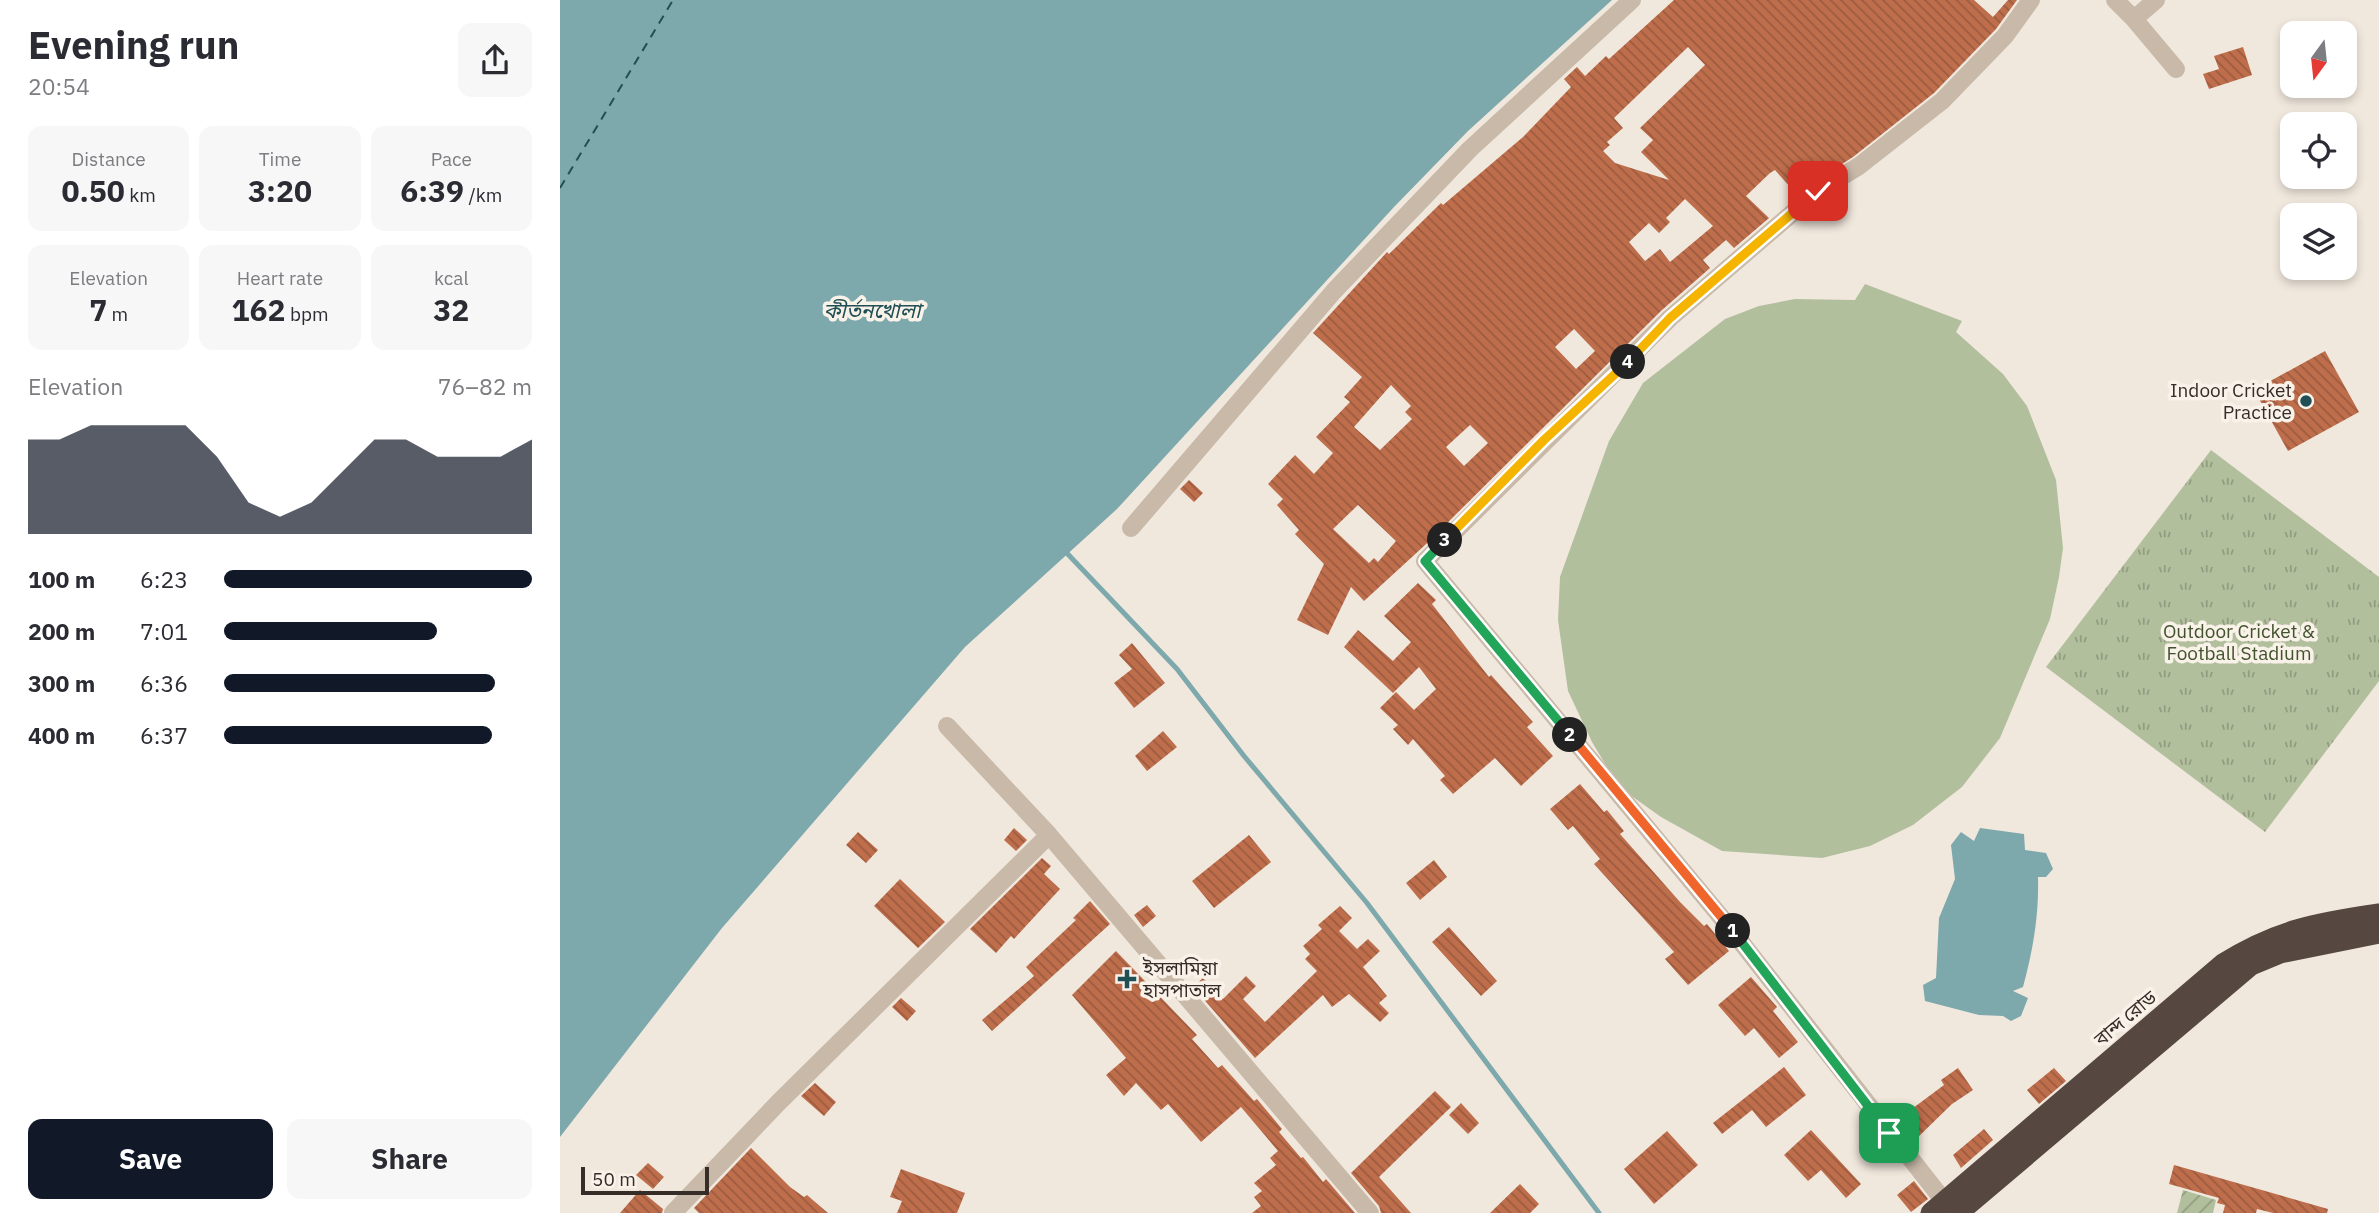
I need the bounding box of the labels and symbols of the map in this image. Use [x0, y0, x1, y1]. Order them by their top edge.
north arrow [2280, 21, 2357, 98]
pin [1788, 161, 1848, 221]
water label: কীর্তনখোলা [823, 296, 925, 324]
pin: 4 [1610, 344, 1646, 380]
place label: Indoor Cricket Practice [2170, 378, 2292, 424]
marker: Indoor Cricket Practice [2298, 393, 2314, 409]
pin: 3 [1428, 522, 1463, 558]
park label: Outdoor Cricket & Football Stadium [2163, 619, 2315, 665]
pin: 2 [1552, 718, 1588, 752]
pin: 1 [1716, 914, 1750, 948]
place label: ইসলামিয়া হাসপাতাল [1142, 956, 1222, 1002]
marker: ইসলামিয়া হাসপাতাল [1117, 969, 1137, 989]
street label: বান্দ রোড [2088, 985, 2161, 1052]
pin [1859, 1103, 1919, 1163]
scale bar [581, 1164, 709, 1196]

